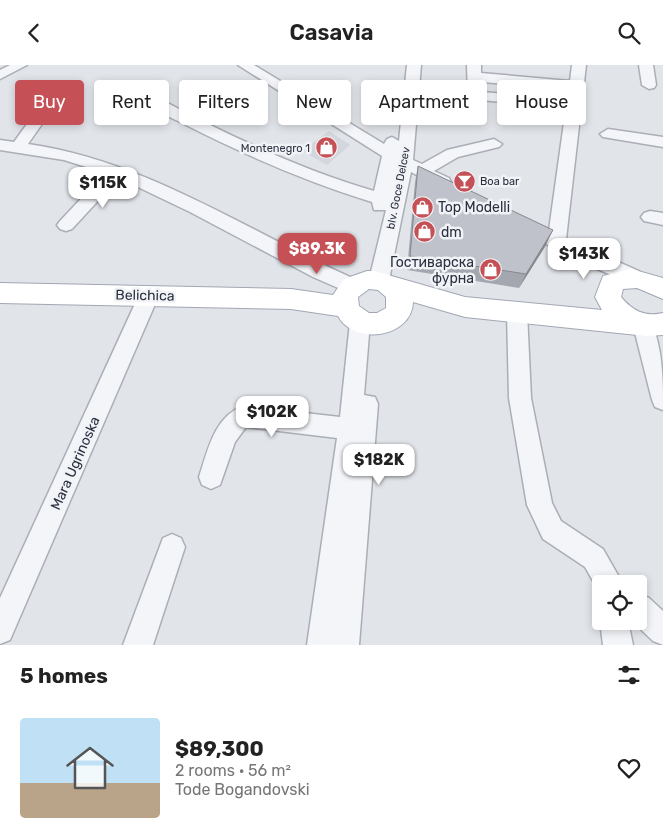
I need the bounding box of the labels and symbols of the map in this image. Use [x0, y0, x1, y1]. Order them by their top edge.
shop icon: Montenegro 1 [314, 136, 338, 160]
place label: Montenegro 1 [241, 142, 310, 155]
street label: blv. Goce Delcev [384, 146, 413, 230]
pin: $115K [68, 167, 138, 209]
bar icon: Boa bar [452, 169, 476, 193]
place label: Boa bar [480, 175, 520, 188]
shop icon: Top Modelli [410, 195, 434, 219]
place label: Top Modelli [438, 199, 510, 216]
shop icon: dm [413, 220, 437, 244]
place label: dm [441, 224, 462, 241]
pin: $89.3K [276, 233, 358, 275]
pin: $143K [549, 237, 619, 280]
place label: Гостиварска фурна [390, 254, 474, 287]
shop icon: Гостиварска фурна [478, 258, 502, 282]
street label: Belichica [115, 286, 175, 305]
pin: $102K [237, 395, 307, 438]
street label: Mara Ugrinoska [47, 414, 104, 513]
pin: $182K [344, 443, 414, 486]

